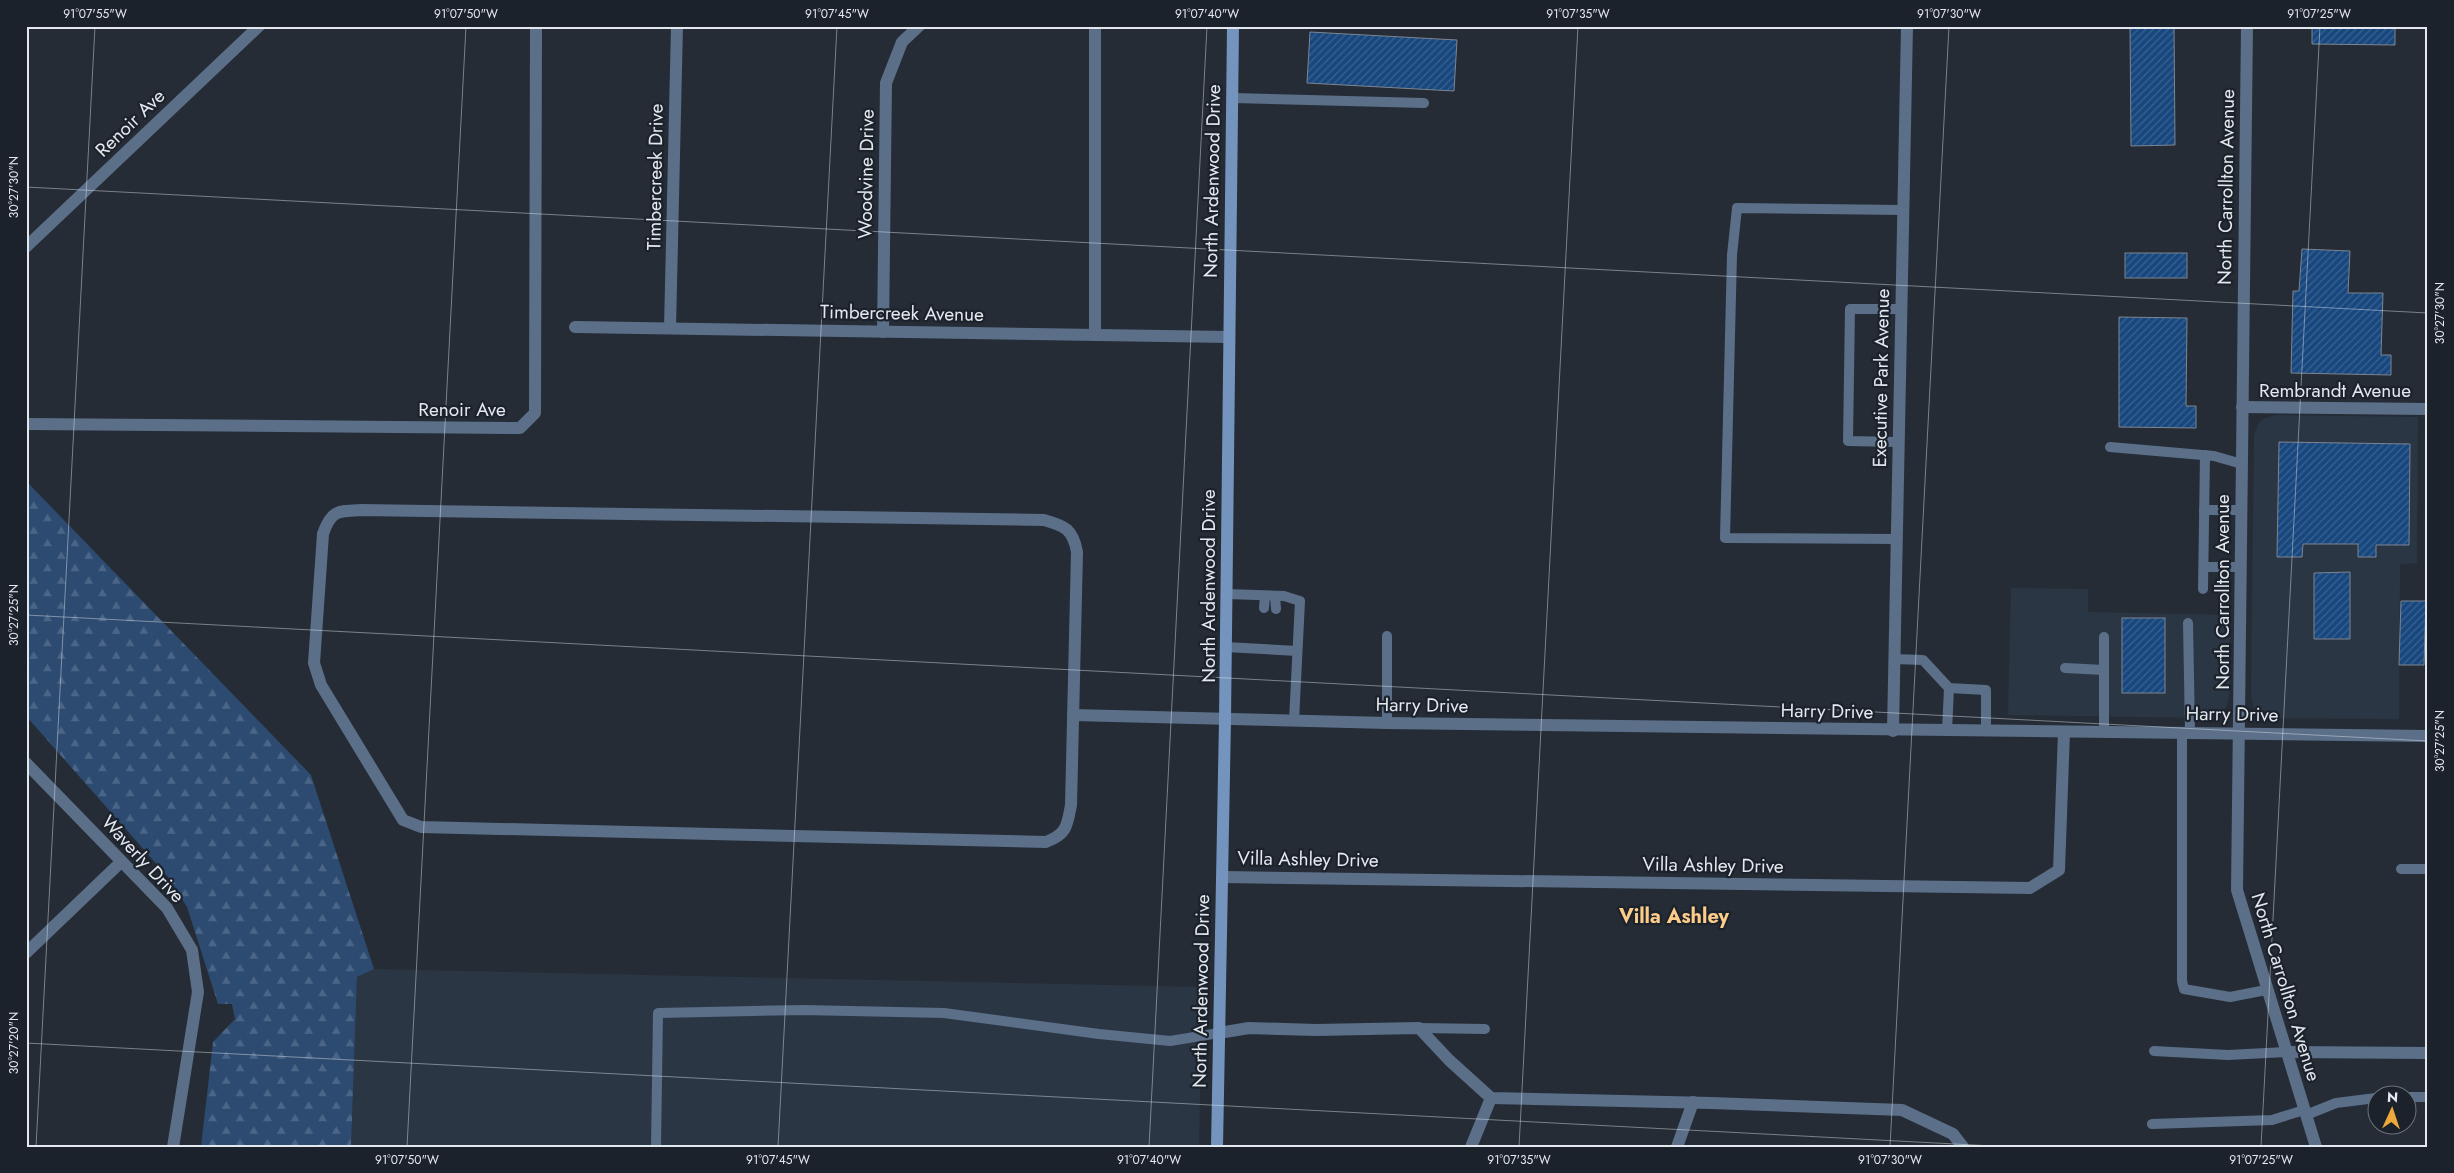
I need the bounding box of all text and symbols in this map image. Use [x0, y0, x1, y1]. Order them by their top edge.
text: 91°07'55"W [63, 5, 127, 23]
text: 91°07'50"W [434, 5, 498, 23]
text: 91°07'45"W [805, 5, 869, 23]
text: 91°07'40"W [1175, 5, 1239, 23]
text: 91°07'35"W [1546, 5, 1610, 23]
text: 91°07'30"W [1917, 5, 1981, 23]
text: 91°07'25"W [2287, 5, 2351, 23]
street label: Renoir Ave [89, 83, 171, 163]
street label: North Ardenwood Drive [1197, 84, 1227, 278]
street label: North Carrollton Avenue [2211, 89, 2241, 285]
street label: Timbercreek Drive [640, 103, 670, 251]
street label: Woodvine Drive [851, 109, 881, 239]
text: 30°27'30"N [5, 156, 23, 218]
text: 30°27'30"N [2431, 282, 2449, 344]
street label: Executive Park Avenue [1866, 288, 1896, 468]
street label: Timbercreek Avenue [820, 298, 984, 328]
street label: Rembrandt Avenue [2259, 377, 2411, 404]
street label: Renoir Ave [418, 396, 506, 423]
street label: North Ardenwood Drive [1195, 489, 1222, 683]
street label: North Carrollton Avenue [2209, 494, 2236, 690]
text: 30°27'25"N [5, 584, 23, 646]
street label: Harry Drive [1375, 691, 1469, 719]
street label: Harry Drive [1780, 697, 1874, 725]
street label: Harry Drive [2185, 700, 2279, 728]
text: 30°27'25"N [2431, 710, 2449, 772]
street label: Waverly Drive [95, 809, 191, 909]
street label: Villa Ashley Drive [1237, 844, 1379, 874]
street label: Villa Ashley Drive [1642, 850, 1784, 880]
street label: North Carrollton Avenue [2244, 889, 2328, 1085]
street label: North Ardenwood Drive [1186, 894, 1216, 1088]
district label: Villa Ashley [1618, 902, 1730, 931]
text: 30°27'20"N [5, 1012, 23, 1074]
north arrow [2366, 1086, 2416, 1136]
text: N [2387, 1087, 2399, 1107]
text: 91°07'50"W [375, 1151, 439, 1169]
text: 91°07'45"W [746, 1151, 810, 1169]
text: 91°07'40"W [1117, 1151, 1181, 1169]
text: 91°07'35"W [1487, 1151, 1551, 1169]
text: 91°07'30"W [1858, 1151, 1922, 1169]
text: 91°07'25"W [2229, 1151, 2293, 1169]

